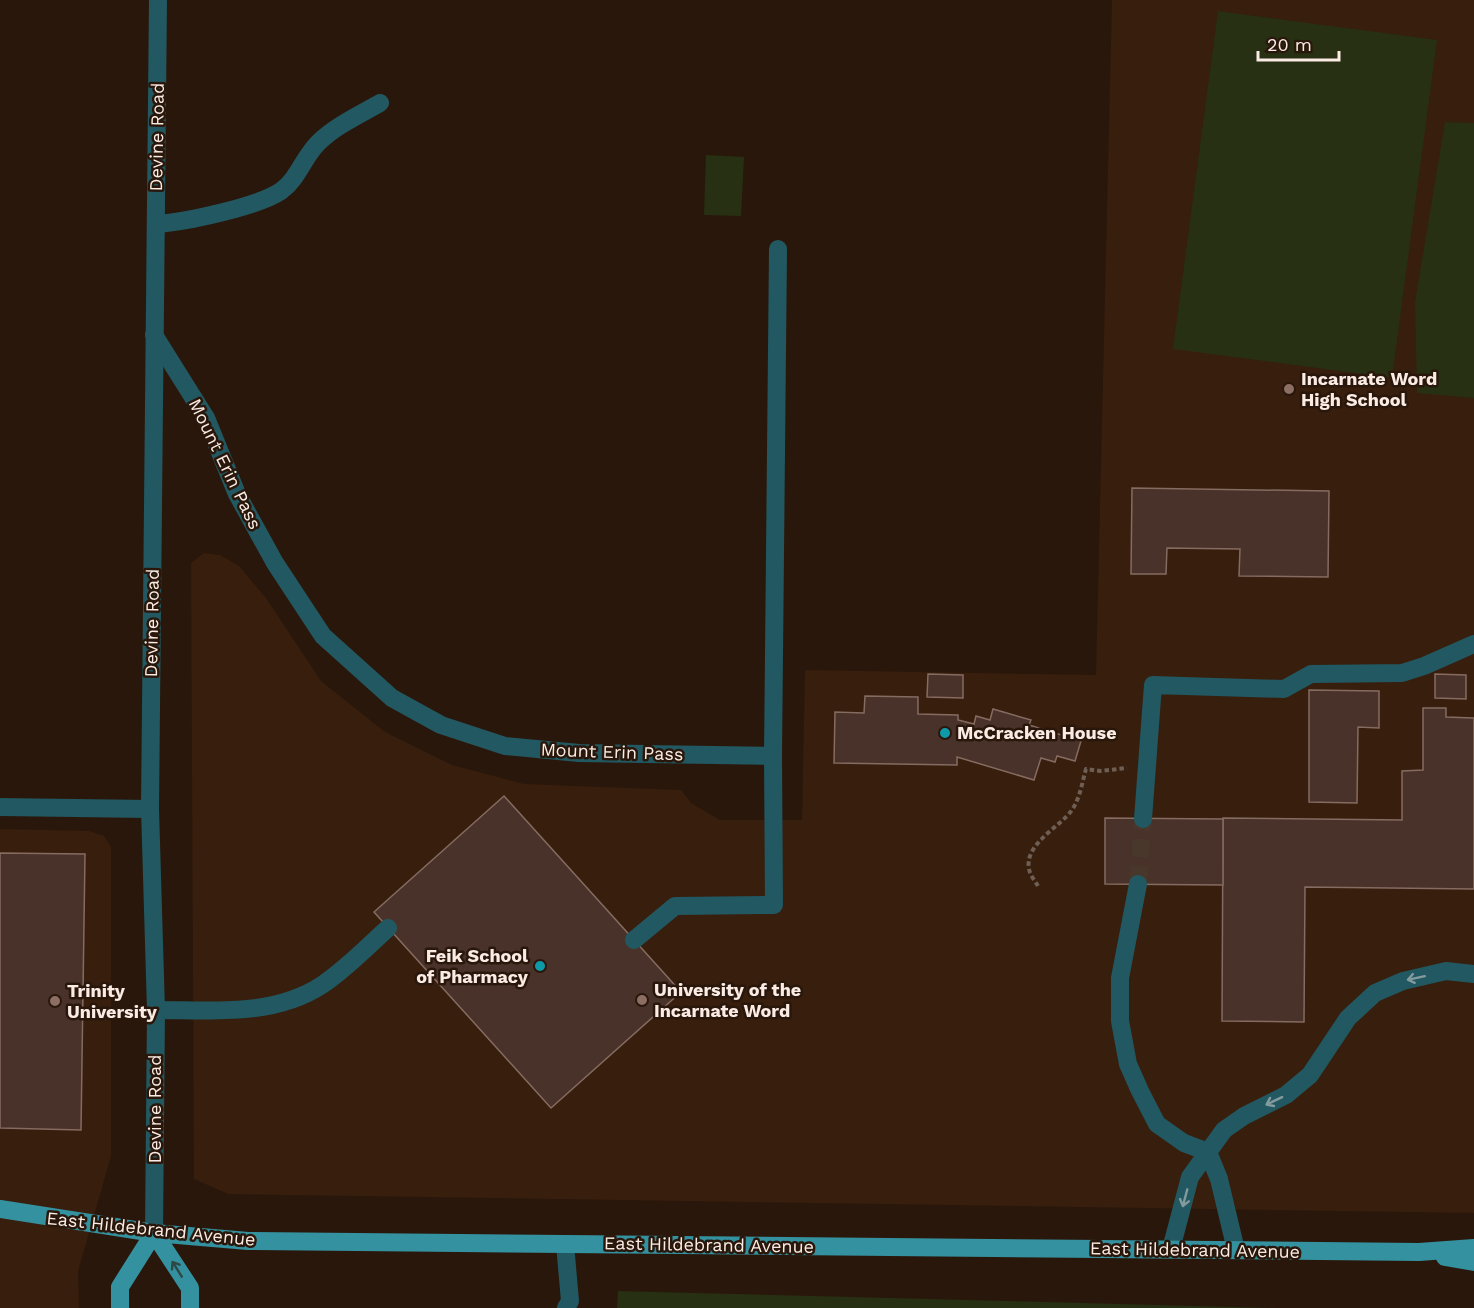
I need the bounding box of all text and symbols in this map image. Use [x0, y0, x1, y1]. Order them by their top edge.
scale bar [1258, 24, 1339, 62]
text: 20 m [1267, 34, 1312, 55]
street label: Devine Road [145, 82, 168, 192]
place label: Incarnate Word High School [1301, 368, 1437, 410]
marker: Incarnate Word High School [1282, 382, 1296, 396]
street label: Mount Erin Pass [185, 395, 266, 533]
street label: Devine Road [140, 568, 163, 678]
place label: McCracken House [957, 722, 1117, 743]
marker: McCracken House [938, 726, 952, 740]
street label: Mount Erin Pass [540, 739, 684, 764]
place label: Feik School of Pharmacy [416, 945, 529, 987]
marker: Feik School of Pharmacy [533, 959, 547, 973]
one-way arrow [1407, 972, 1426, 984]
place label: University of the Incarnate Word [654, 979, 801, 1021]
place label: Trinity University [67, 980, 158, 1022]
marker: University of the Incarnate Word [635, 993, 649, 1007]
marker: Trinity University [48, 994, 62, 1008]
street label: Devine Road [144, 1055, 165, 1163]
one-way arrow [1265, 1096, 1283, 1108]
one-way arrow [1178, 1188, 1190, 1207]
street label: East Hildebrand Avenue [45, 1207, 257, 1250]
street label: East Hildebrand Avenue [604, 1232, 814, 1257]
street label: East Hildebrand Avenue [1090, 1237, 1300, 1262]
one-way arrow [171, 1261, 183, 1278]

